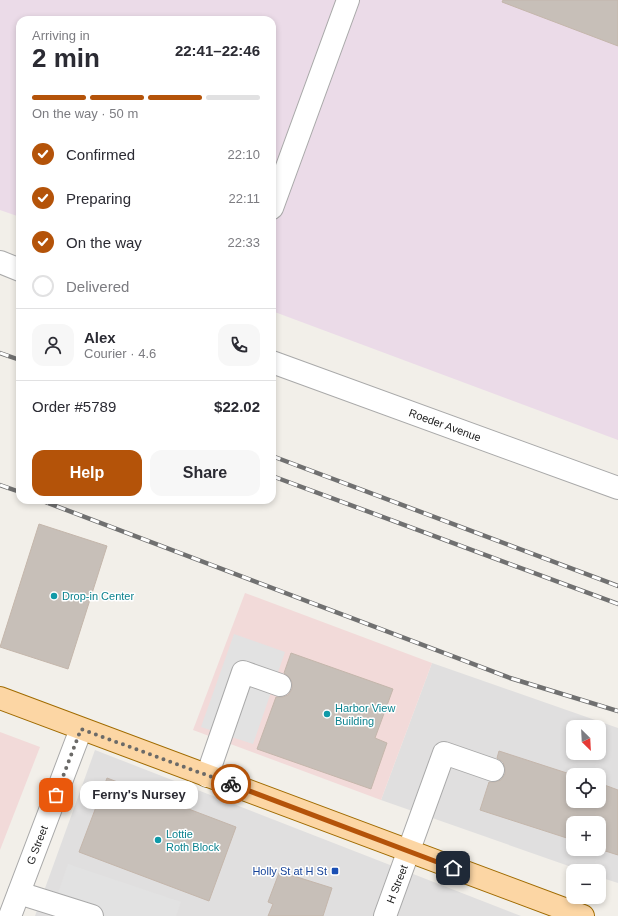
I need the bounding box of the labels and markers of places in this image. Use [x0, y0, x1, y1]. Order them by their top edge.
place label: Drop-in Center [62, 590, 134, 602]
marker: Drop-in Center [49, 591, 59, 601]
place label: Harbor View Building [335, 702, 395, 727]
marker: Harbor View Building [322, 709, 332, 719]
pin [39, 778, 73, 812]
callout: Ferny's Nursey [80, 781, 198, 809]
place label: Lottie Roth Block [166, 828, 220, 853]
marker: Lottie Roth Block [153, 835, 163, 845]
pin [436, 851, 470, 885]
place label: Holly St at H St [252, 865, 327, 877]
marker: Holly St at H St [330, 866, 340, 876]

